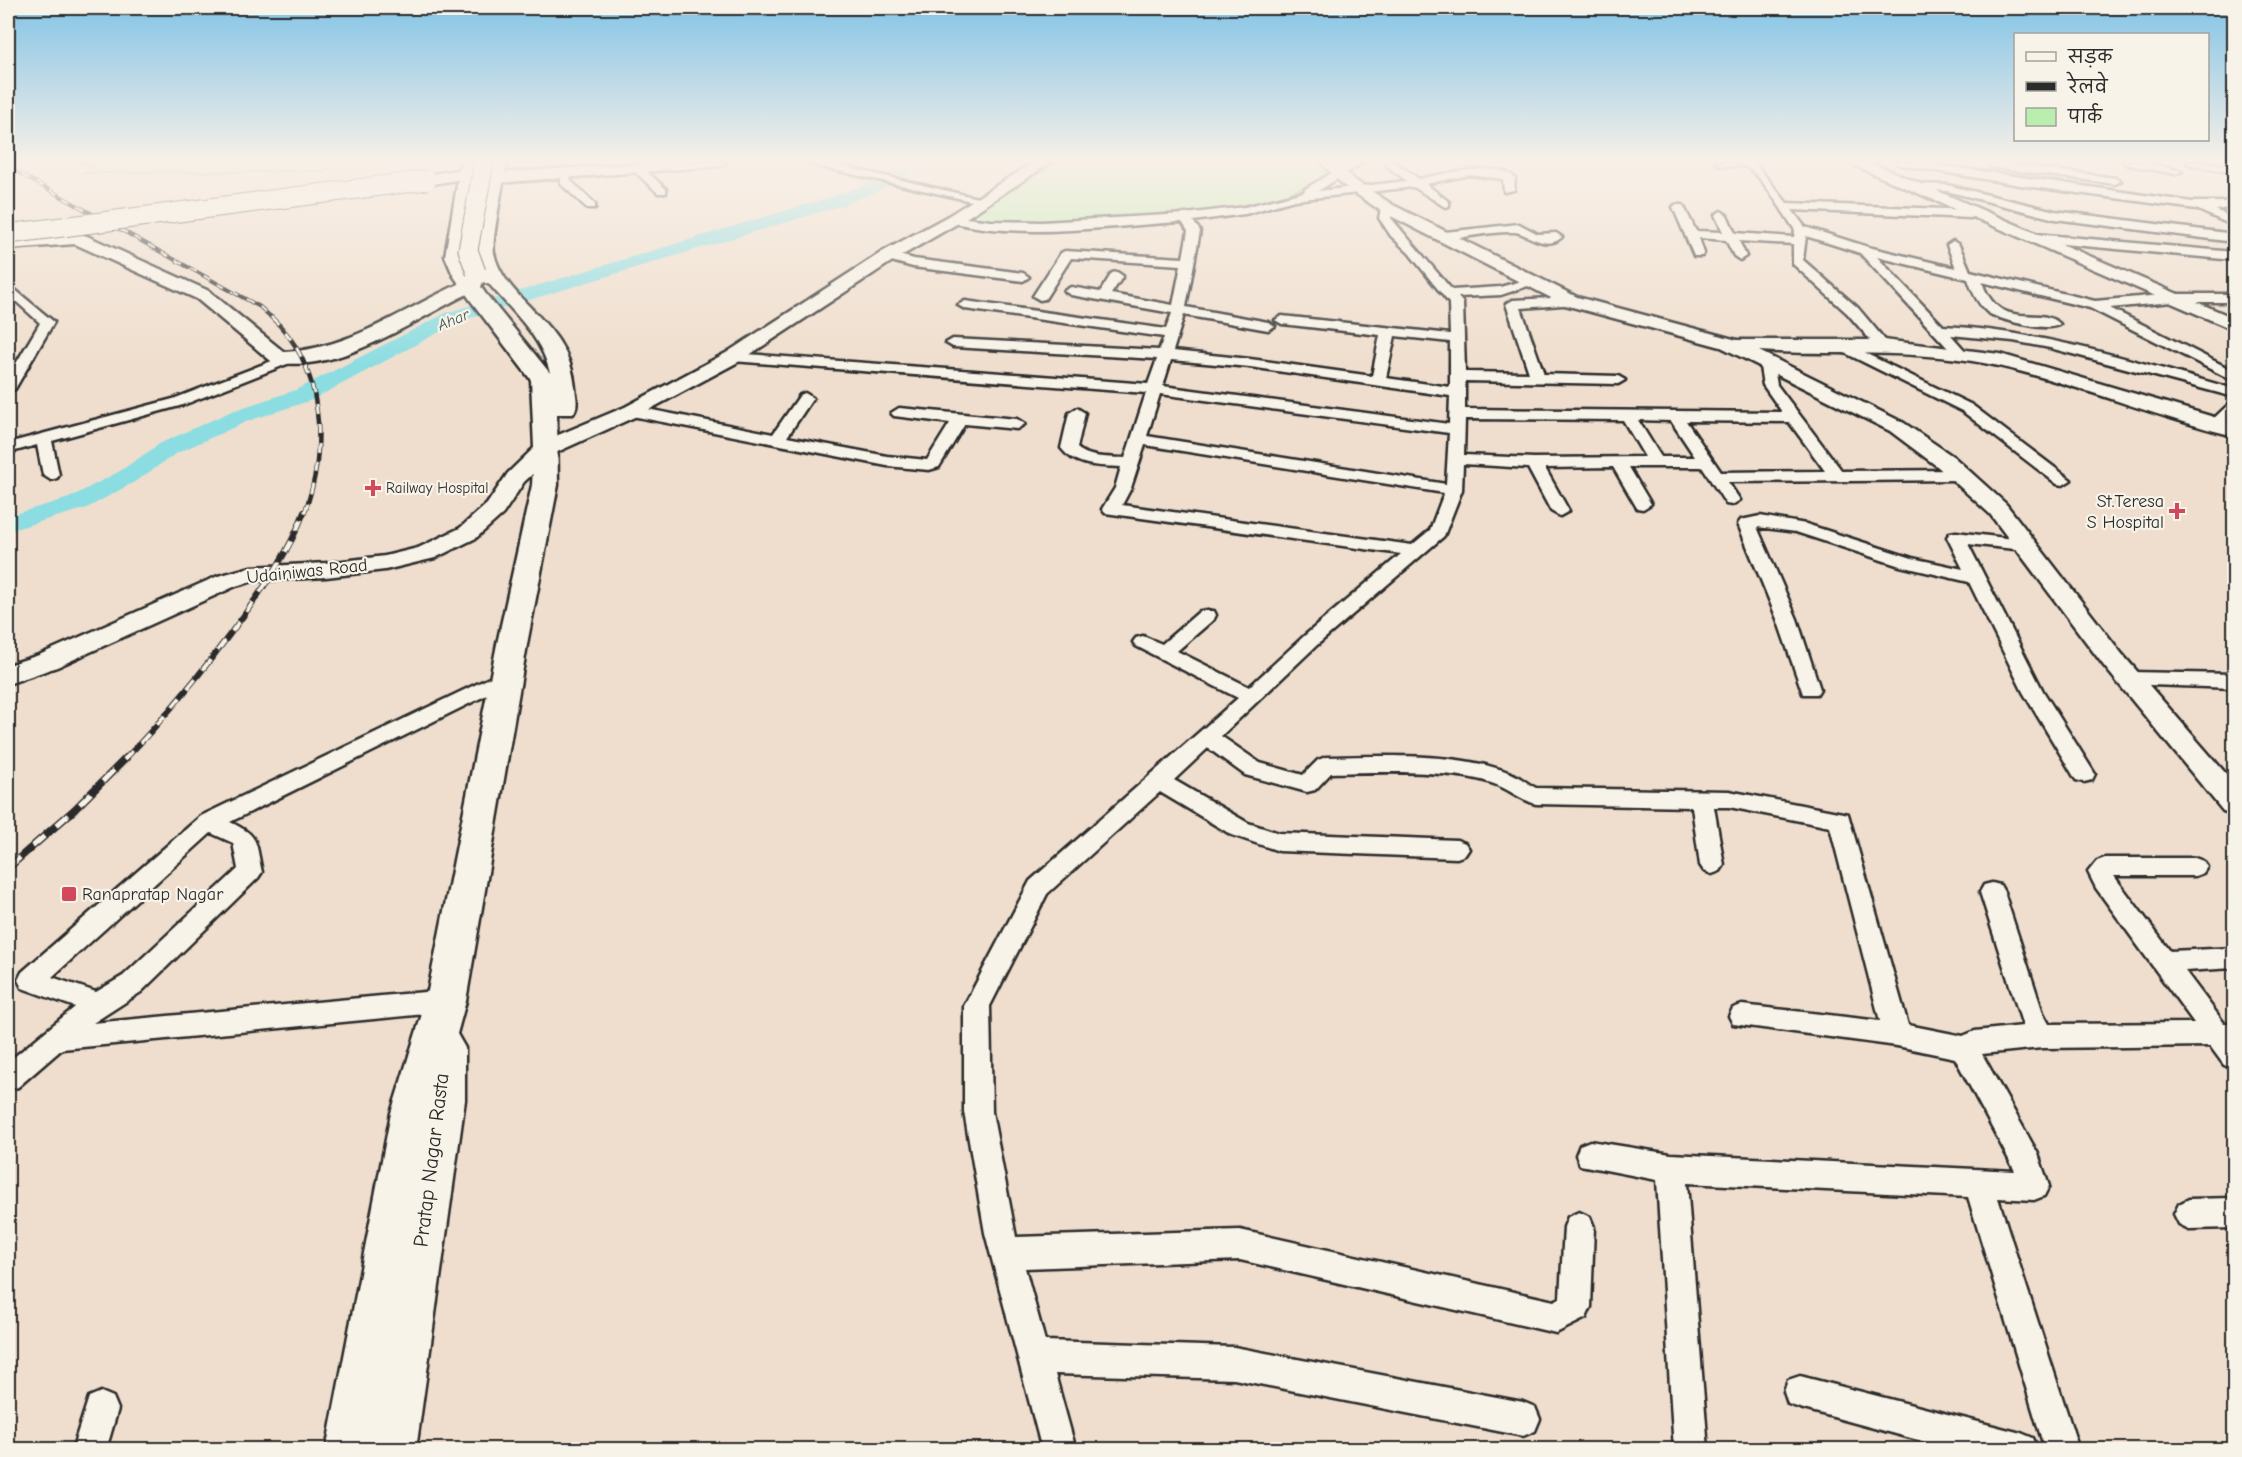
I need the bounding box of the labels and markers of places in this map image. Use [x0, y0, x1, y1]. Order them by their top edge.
marker: Railway Hospital [364, 479, 382, 497]
place label: Railway Hospital [386, 479, 489, 497]
place label: St.Teresa S Hospital [2087, 491, 2164, 533]
marker: St.Teresa S Hospital [2168, 502, 2186, 520]
place label: Ranapratap Nagar [82, 884, 224, 905]
marker: Ranapratap Nagar [60, 885, 78, 903]

